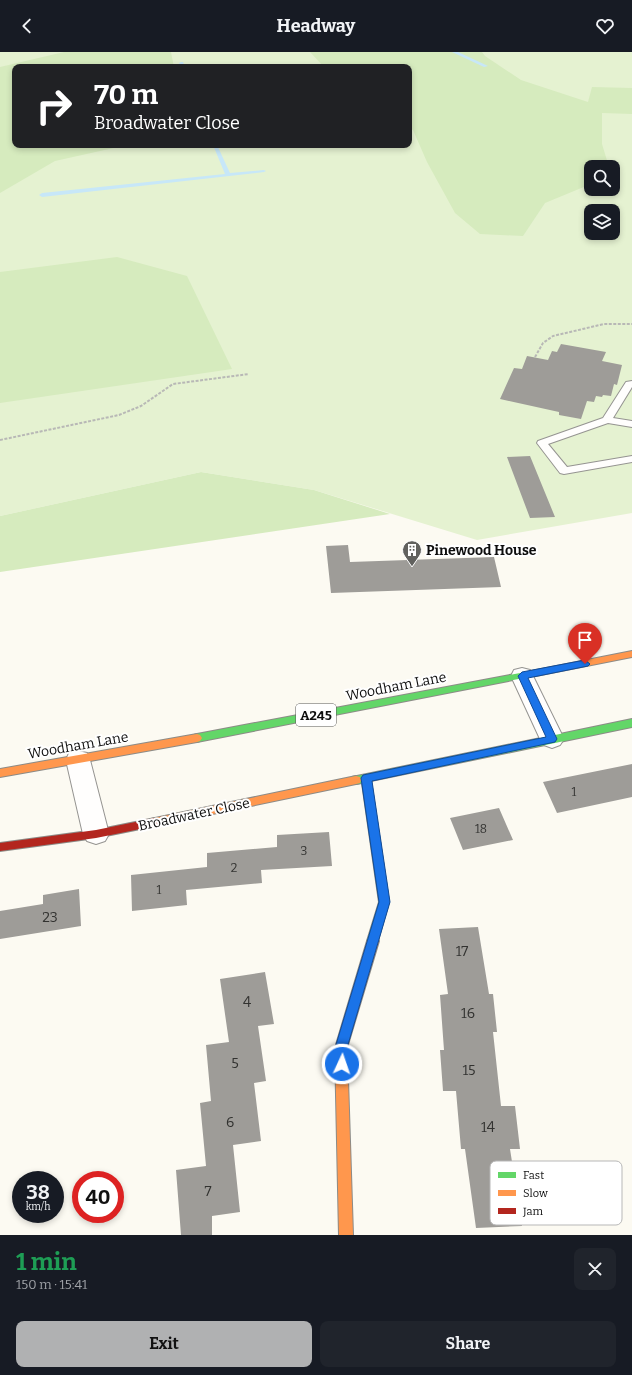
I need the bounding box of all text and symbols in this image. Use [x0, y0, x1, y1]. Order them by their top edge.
icon: back [16, 15, 38, 37]
text: Headway [277, 15, 355, 37]
icon: heart [594, 15, 616, 37]
text: 70 m [94, 78, 158, 111]
icon: right [28, 80, 80, 132]
text: Broadwater Close [94, 112, 240, 134]
map controls [584, 160, 620, 240]
button: search [584, 160, 620, 196]
button: layers [584, 204, 620, 240]
building icon: Pinewood House [401, 539, 423, 567]
place label: Pinewood House [426, 542, 537, 559]
pin [568, 623, 602, 664]
icon: arrive [574, 629, 596, 651]
street label: Woodham Lane [344, 668, 448, 705]
road number: A245 [296, 704, 336, 726]
street label: Woodham Lane [26, 728, 130, 763]
house number: 1 [572, 785, 577, 799]
street label: Broadwater Close [137, 794, 251, 835]
house number: 18 [475, 822, 487, 836]
house number: 3 [301, 844, 308, 858]
house number: 2 [231, 861, 237, 875]
house number: 1 [157, 883, 162, 897]
house number: 23 [42, 909, 58, 926]
house number: 17 [456, 943, 468, 960]
house number: 4 [243, 994, 251, 1011]
house number: 16 [461, 1005, 475, 1022]
position arrow [321, 1043, 363, 1085]
house number: 5 [231, 1055, 239, 1072]
house number: 15 [462, 1062, 476, 1079]
house number: 6 [226, 1114, 234, 1131]
house number: 14 [481, 1119, 495, 1136]
legend [490, 1161, 622, 1225]
text: Fast [523, 1169, 544, 1182]
speed limit sign: 40 [72, 1171, 124, 1223]
text: 38 [26, 1180, 50, 1204]
house number: 7 [204, 1183, 212, 1200]
text: Slow [523, 1187, 548, 1200]
text: km/h [26, 1201, 50, 1213]
text: Jam [522, 1205, 543, 1218]
text: 1 min [16, 1248, 77, 1276]
button: close [574, 1248, 616, 1290]
text: 150 m · 15:41 [16, 1277, 87, 1292]
button: Exit [16, 1321, 312, 1367]
button: Share [320, 1321, 616, 1367]

